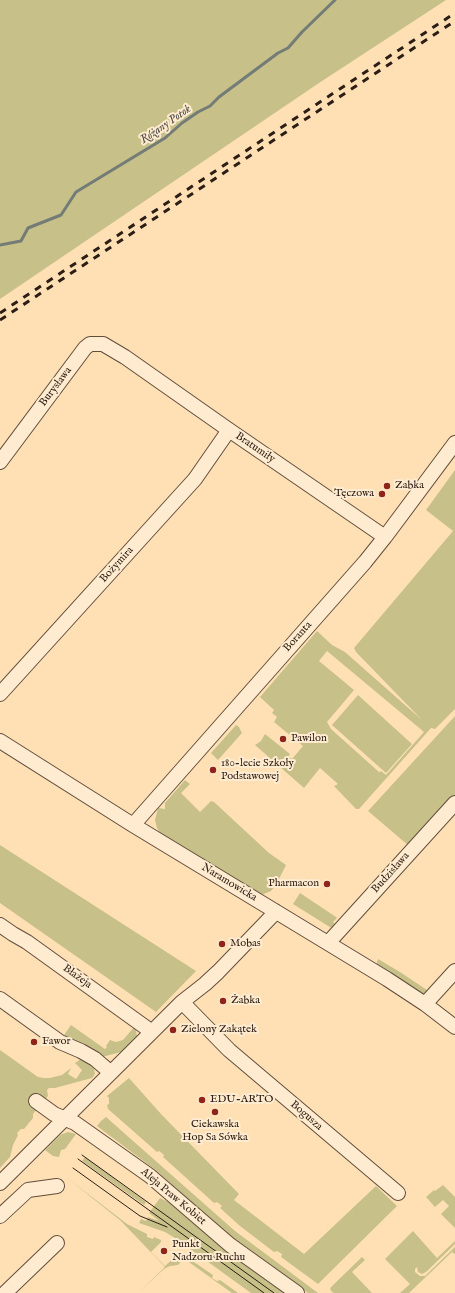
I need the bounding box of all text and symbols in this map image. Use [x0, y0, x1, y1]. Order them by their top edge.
water label: Różany Potok [138, 102, 194, 148]
street label: Burysława [37, 365, 75, 409]
street label: Bratumiły [232, 430, 278, 466]
place label: Zabka [395, 479, 424, 493]
marker: Zabka [382, 481, 392, 491]
place label: Tęczowa [334, 487, 374, 501]
marker: Tęczowa [377, 489, 387, 499]
street label: Bożymira [97, 544, 137, 586]
street label: Boranta [281, 619, 315, 655]
place label: Pawilon [291, 732, 327, 746]
marker: Pawilon [278, 734, 288, 744]
place label: 180-lecie Szkoły Podstawowej [221, 757, 294, 783]
marker: 180-lecie Szkoły Podstawowej [208, 765, 218, 775]
street label: Budzisława [369, 850, 413, 896]
street label: Naramowicka [199, 861, 259, 905]
place label: Pharmacon [268, 877, 319, 891]
marker: Pharmacon [322, 879, 332, 889]
place label: Mobas [230, 937, 261, 951]
marker: Mobas [217, 939, 227, 949]
street label: Błażeja [60, 962, 94, 992]
place label: Żabka [231, 994, 260, 1008]
marker: Żabka [218, 996, 228, 1006]
place label: Zielony Zakątek [181, 1023, 257, 1037]
marker: Zielony Zakątek [168, 1025, 178, 1035]
place label: Fawor [42, 1035, 71, 1049]
marker: Fawor [29, 1037, 39, 1047]
place label: EDU-ARTO [210, 1093, 273, 1107]
marker: EDU-ARTO [197, 1095, 207, 1105]
street label: Bogusza [287, 1098, 325, 1134]
marker: Ciekawska Hop Sa Sówka [210, 1107, 220, 1117]
place label: Ciekawska Hop Sa Sówka [182, 1118, 248, 1144]
street label: Aleja Praw Kobiet [138, 1166, 208, 1228]
place label: Punkt Nadzoru Ruchu [172, 1238, 245, 1264]
marker: Punkt Nadzoru Ruchu [159, 1246, 169, 1256]

